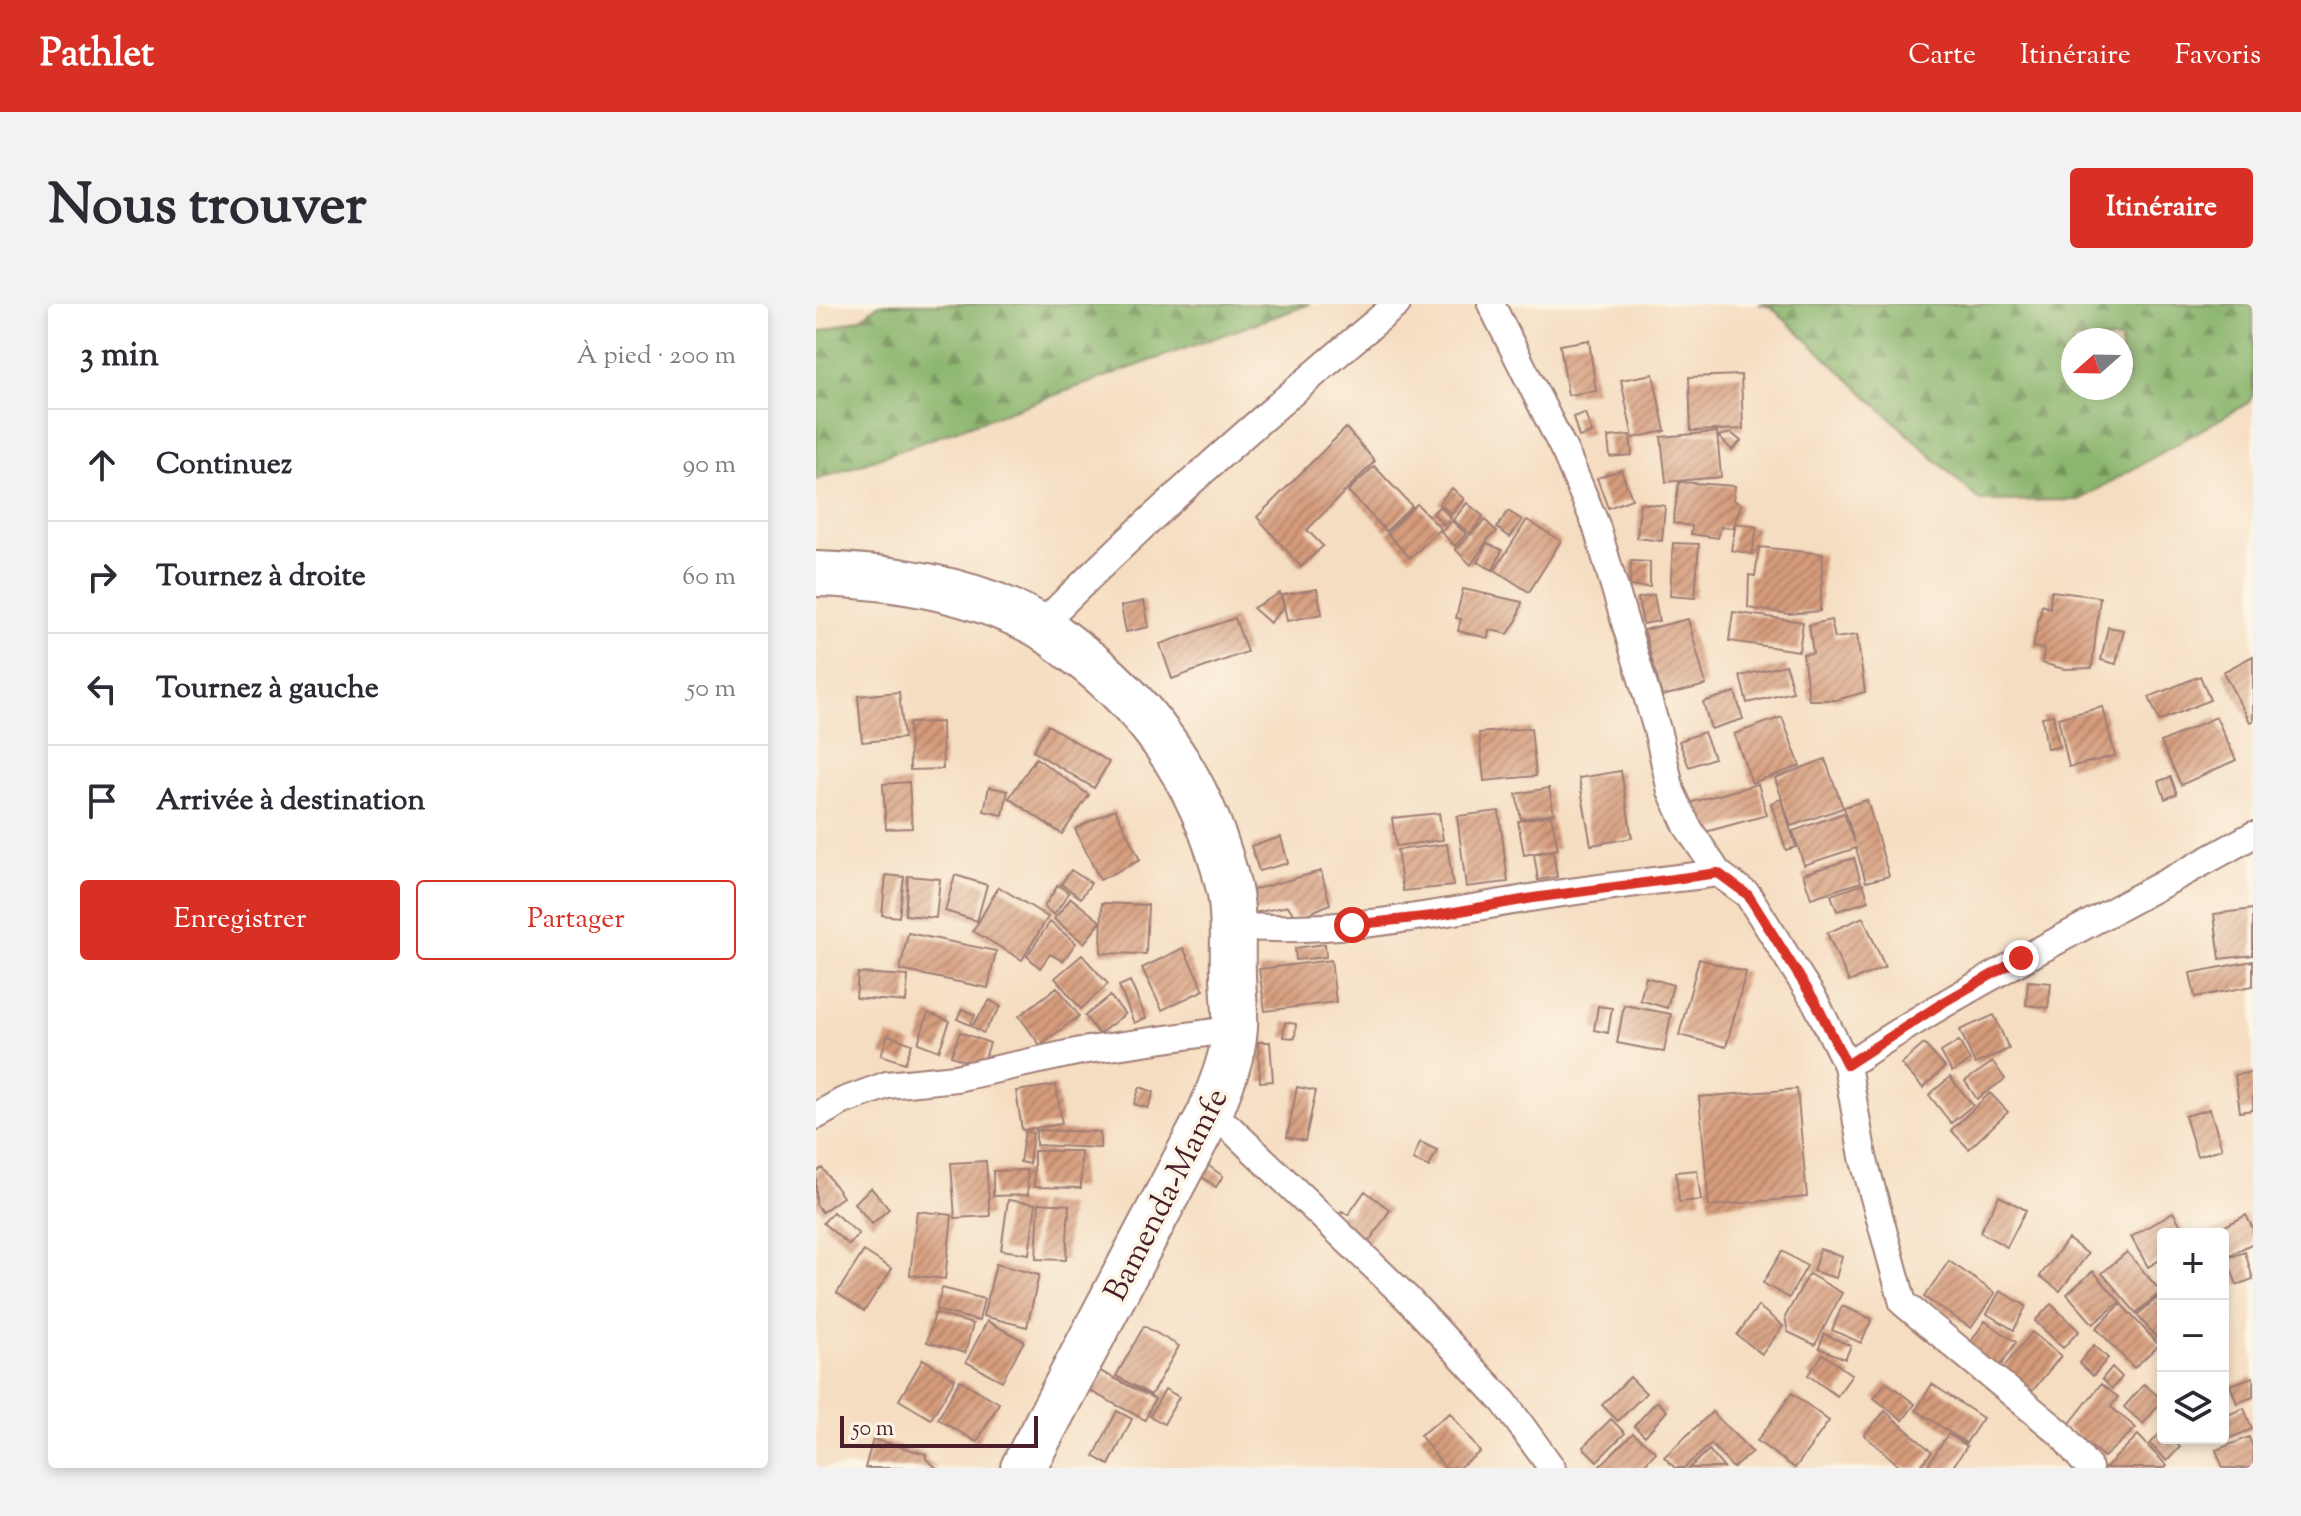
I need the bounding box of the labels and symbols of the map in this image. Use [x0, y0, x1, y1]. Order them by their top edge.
north arrow [2061, 328, 2133, 400]
route start [1334, 907, 1370, 943]
route end [2003, 940, 2039, 976]
street label: Bamenda-Mamfe [1094, 1081, 1241, 1310]
scale bar [840, 1412, 1038, 1448]

